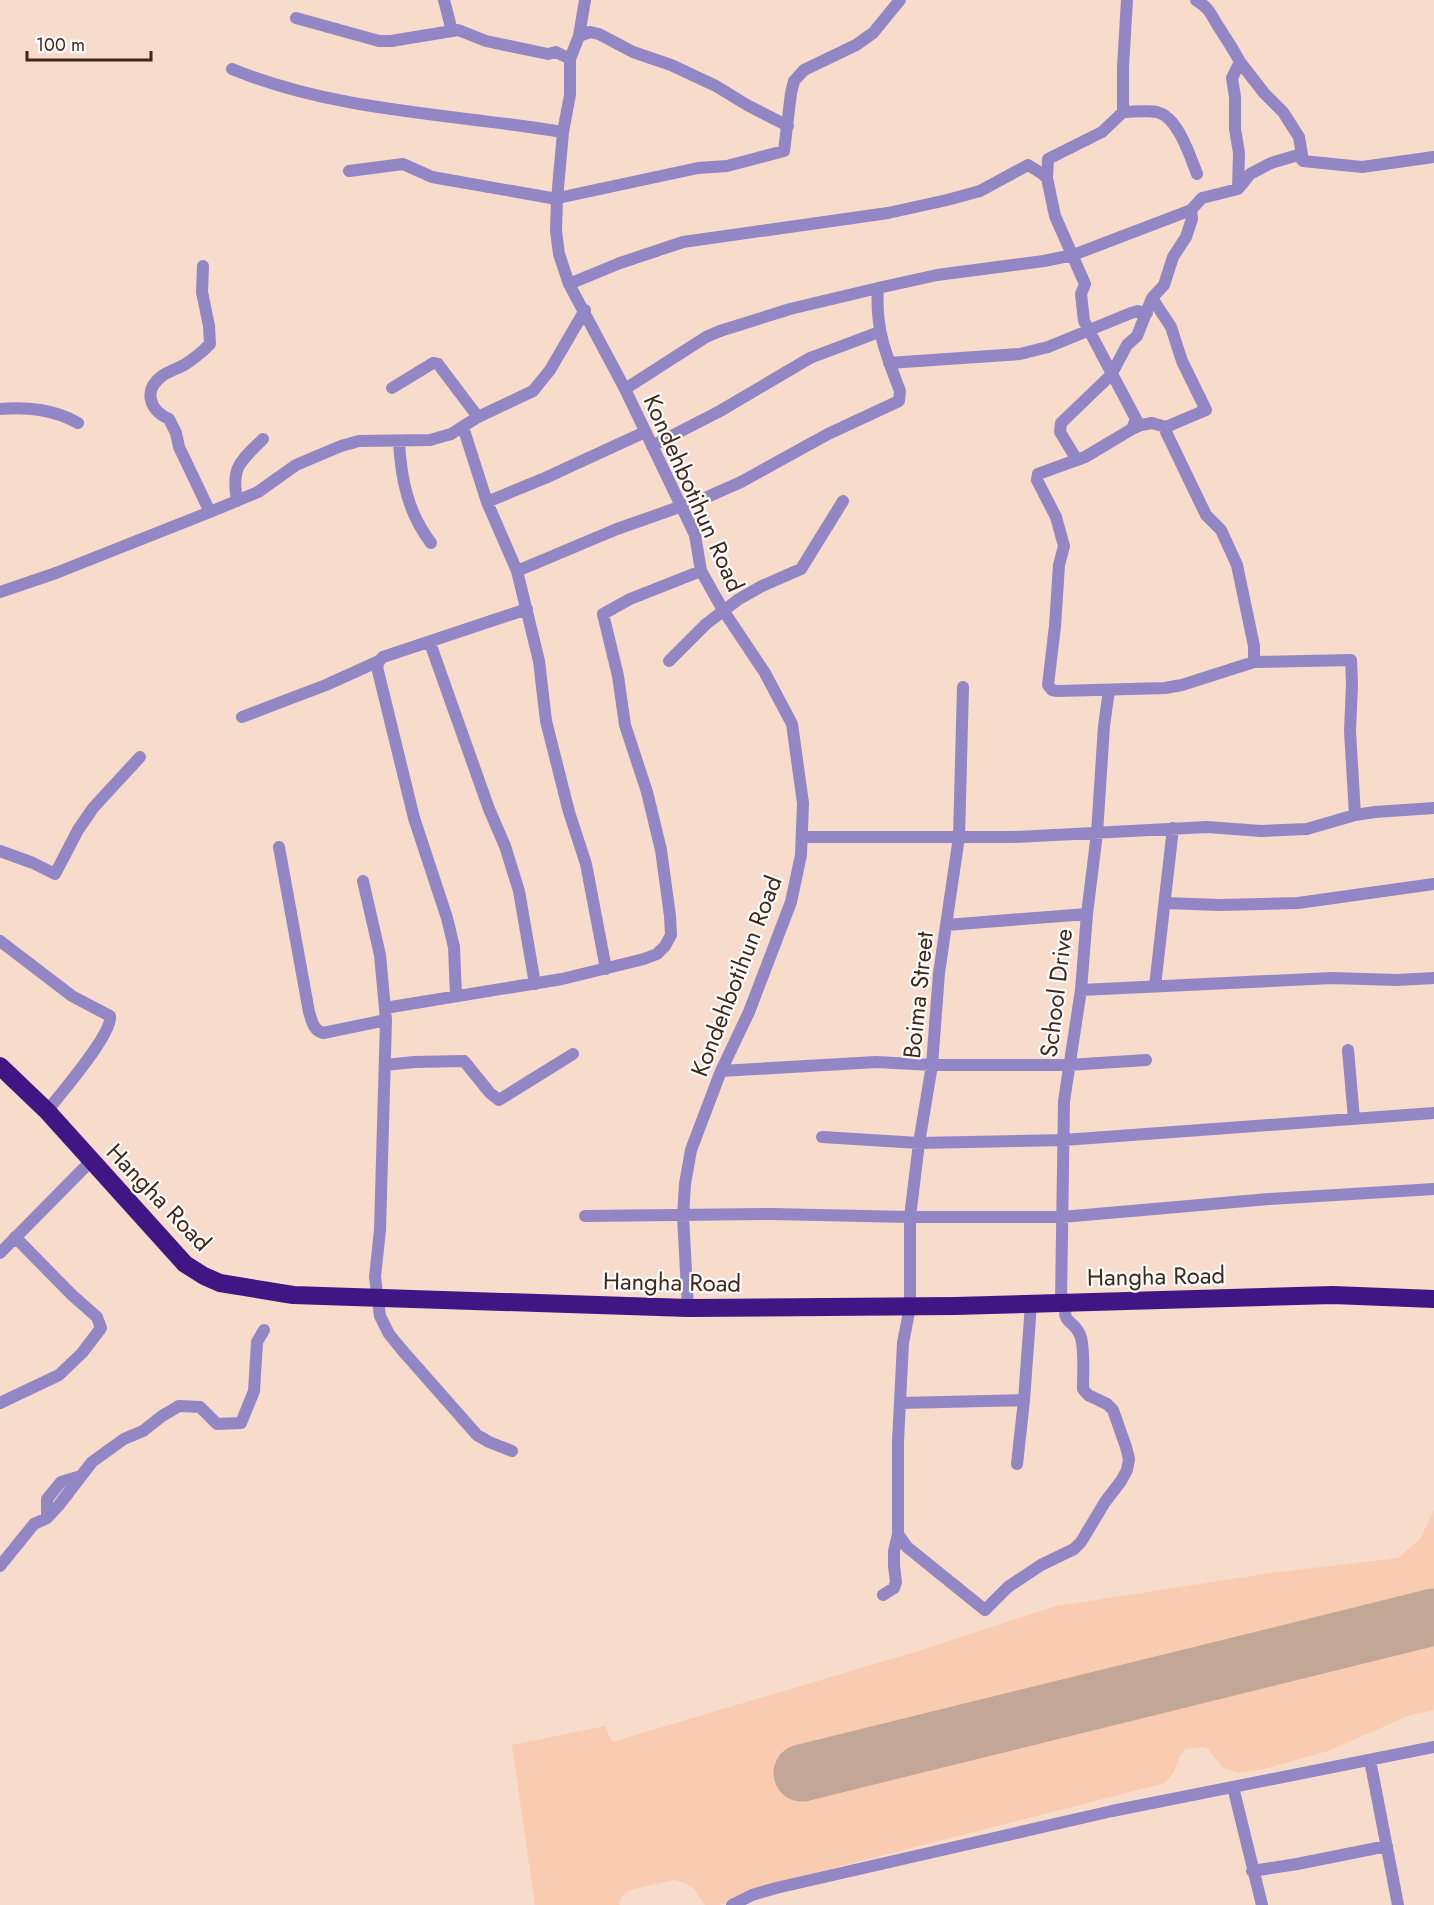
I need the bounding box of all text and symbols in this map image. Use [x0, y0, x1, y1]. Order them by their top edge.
scale bar [27, 24, 152, 62]
text: 100 m [36, 32, 85, 58]
street label: Kondehbotihun Road [635, 389, 753, 597]
street label: Kondehbotihun Road [682, 870, 790, 1082]
street label: School Drive [1031, 927, 1081, 1059]
street label: Boima Street [894, 930, 942, 1060]
street label: Hangha Road [98, 1135, 220, 1259]
street label: Hangha Road [1087, 1257, 1225, 1295]
street label: Hangha Road [603, 1263, 741, 1301]

